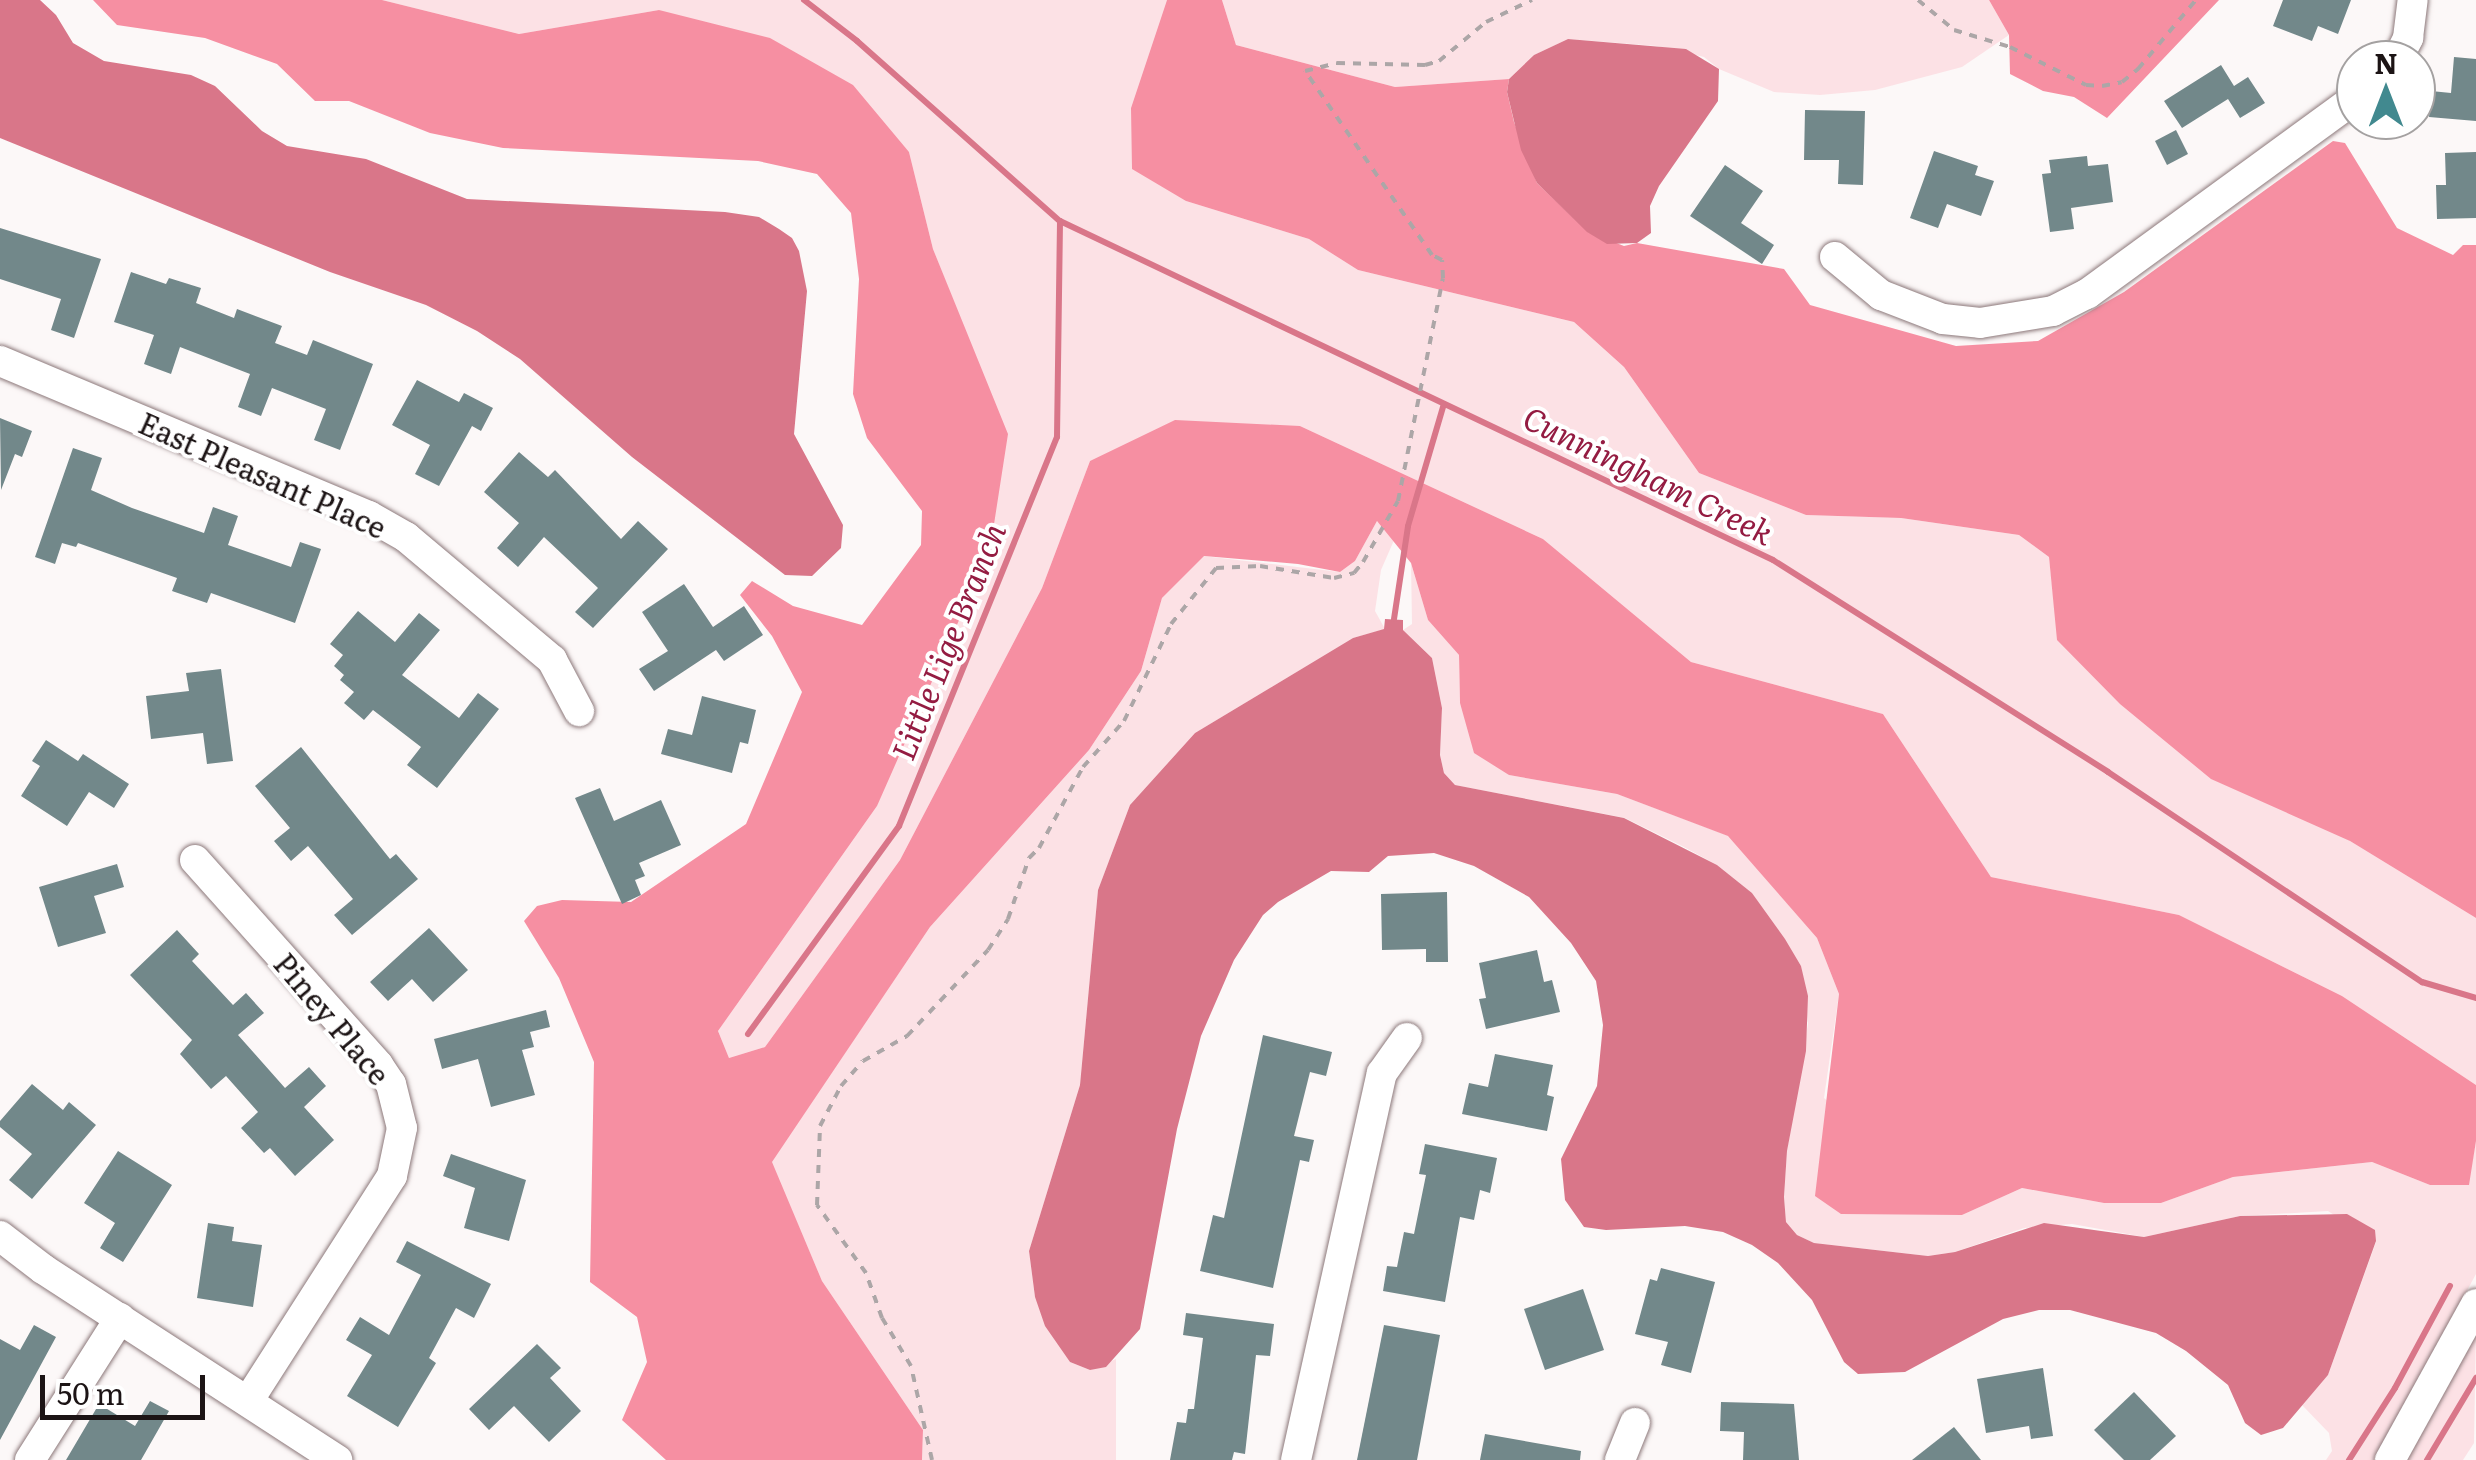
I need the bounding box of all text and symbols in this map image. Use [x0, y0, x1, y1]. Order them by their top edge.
north arrow [2336, 40, 2436, 140]
text: N [2374, 41, 2398, 83]
water label: Cunningham Creek [1518, 397, 1780, 551]
street label: East Pleasant Place [134, 403, 392, 545]
water label: Little Lige Branch [882, 517, 1012, 765]
street label: Piney Place [268, 945, 398, 1091]
scale bar [45, 1355, 210, 1417]
text: 50 m [57, 1370, 125, 1414]

